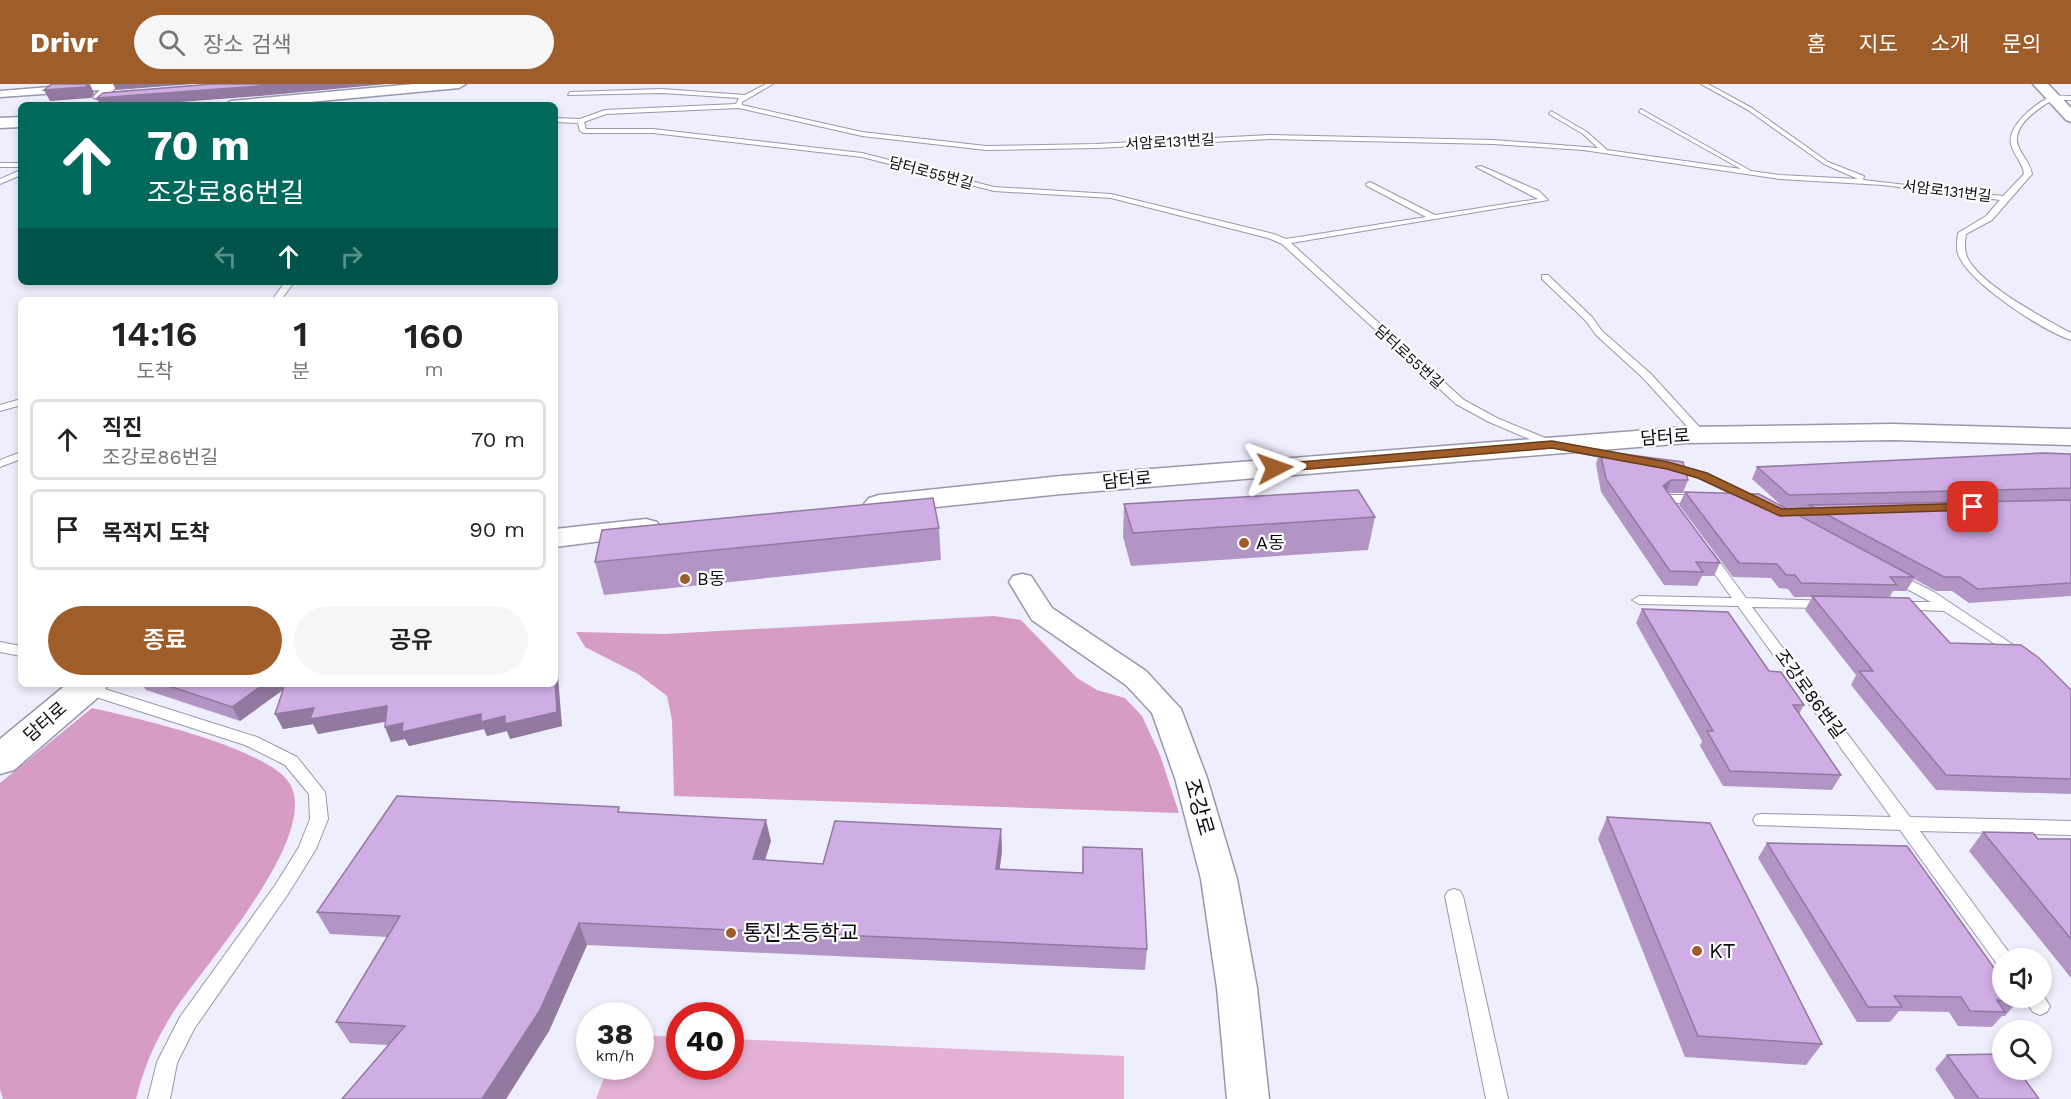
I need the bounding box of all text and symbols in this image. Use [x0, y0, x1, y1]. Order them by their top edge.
search box [134, 15, 554, 69]
text: Drivr [30, 26, 98, 59]
icon: search [155, 26, 188, 59]
text: 홈 [1807, 31, 1826, 56]
text: 지도 [1859, 31, 1898, 56]
text: 소개 [1931, 31, 1969, 56]
text: 문의 [2002, 31, 2041, 56]
text: 장소 검색 [203, 32, 291, 57]
text: 70 m [147, 121, 250, 170]
icon: ahead [48, 126, 126, 204]
street label: 서암로131번길 [1125, 131, 1215, 153]
street label: 담터로55번길 [887, 153, 975, 193]
text: 조강로86번길 [147, 177, 304, 209]
street label: 서암로131번길 [1902, 177, 1992, 205]
icon: left [209, 240, 242, 273]
icon: ahead [272, 240, 305, 273]
icon: right [335, 240, 368, 273]
text: 14:16 [112, 313, 198, 355]
text: 1 [293, 313, 308, 355]
text: 160 [404, 315, 464, 357]
street label: 담터로55번길 [1371, 321, 1447, 393]
text: m [424, 357, 444, 381]
text: 도착 [136, 359, 173, 383]
text: 분 [292, 359, 310, 383]
text: 직진 [102, 415, 142, 440]
icon: ahead [51, 423, 84, 456]
street label: 담터로 [1639, 424, 1690, 449]
text: 70 m [471, 427, 525, 452]
position arrow [1243, 436, 1307, 500]
text: 조강로86번길 [102, 445, 218, 469]
street label: 담터로 [1101, 467, 1153, 492]
pin [1947, 481, 1998, 532]
icon: arrive [1956, 490, 1989, 523]
icon: arrive [51, 513, 84, 546]
text: 90 m [469, 517, 525, 542]
text: 목적지 도착 [102, 520, 210, 545]
place label: A동 [1256, 532, 1284, 553]
marker: A동 [1237, 536, 1251, 550]
place label: B동 [697, 568, 725, 589]
marker: B동 [678, 572, 692, 586]
button: 종료 [48, 606, 282, 675]
button: 공유 [294, 606, 528, 675]
street label: 조강로86번길 [1771, 645, 1850, 742]
street label: 담터로 [19, 697, 70, 746]
street label: 조강로 [1179, 776, 1219, 838]
place label: 통진초등학교 [743, 920, 859, 945]
marker: 통진초등학교 [724, 926, 738, 940]
place label: KT [1709, 938, 1736, 963]
marker: KT [1690, 944, 1704, 958]
map controls [1992, 948, 2052, 1080]
button: sound [1992, 948, 2052, 1008]
speed limit sign: 40 [666, 1002, 744, 1080]
text: 38 [597, 1016, 633, 1051]
button: search [1992, 1020, 2052, 1080]
text: km/h [596, 1047, 634, 1065]

